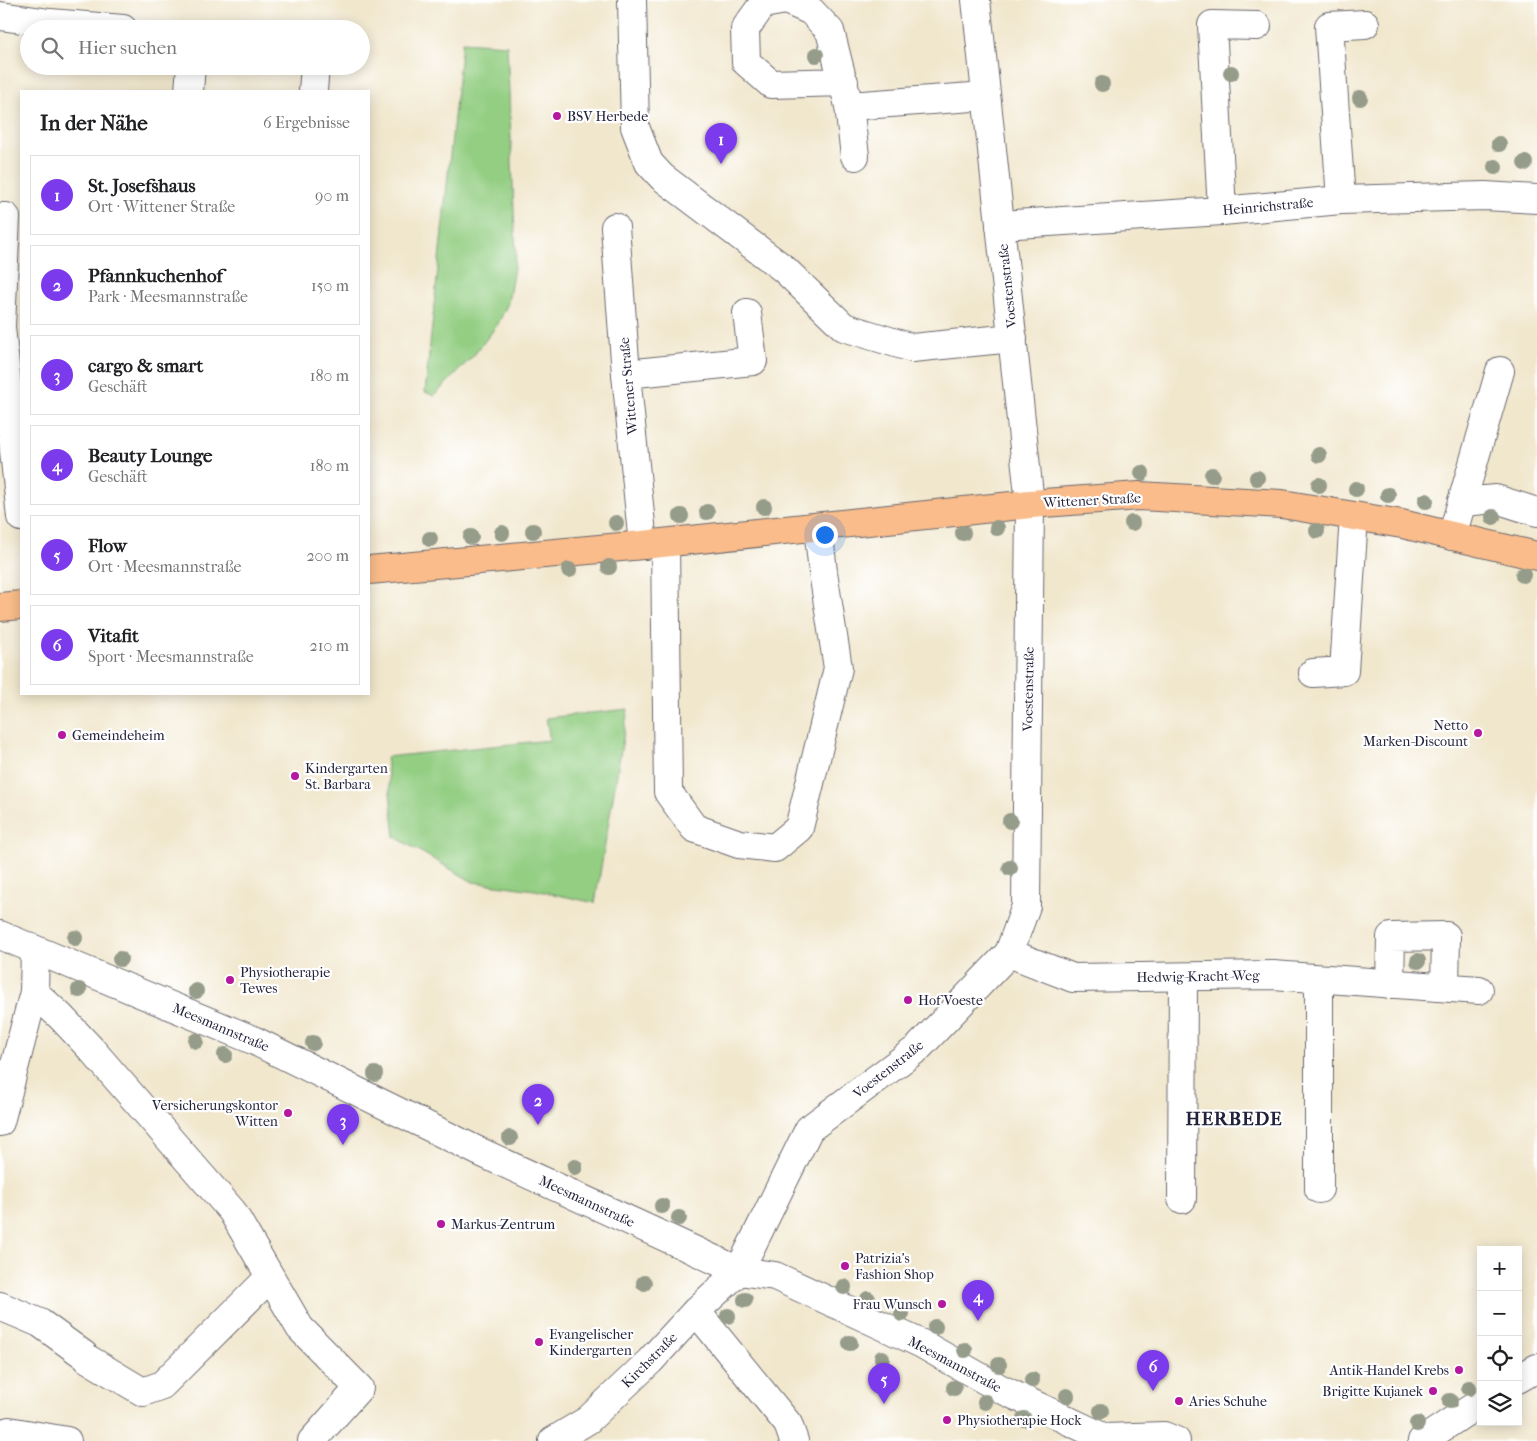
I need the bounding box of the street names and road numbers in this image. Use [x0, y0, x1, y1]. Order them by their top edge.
street label: Heinrichstraße [1222, 194, 1314, 219]
street label: Voestenstraße [995, 243, 1020, 330]
street label: Wittener Straße [616, 336, 641, 436]
street label: Wittener Straße [1042, 489, 1141, 512]
street label: Voestenstraße [1019, 646, 1038, 733]
street label: Hedwig-Kracht-Weg [1136, 967, 1260, 986]
street label: Meesmannstraße [170, 999, 272, 1055]
street label: Voestenstraße [849, 1037, 927, 1103]
street label: Meesmannstraße [536, 1172, 637, 1231]
street label: Kirchstraße [618, 1329, 681, 1392]
street label: Meesmannstraße [905, 1333, 1004, 1396]

